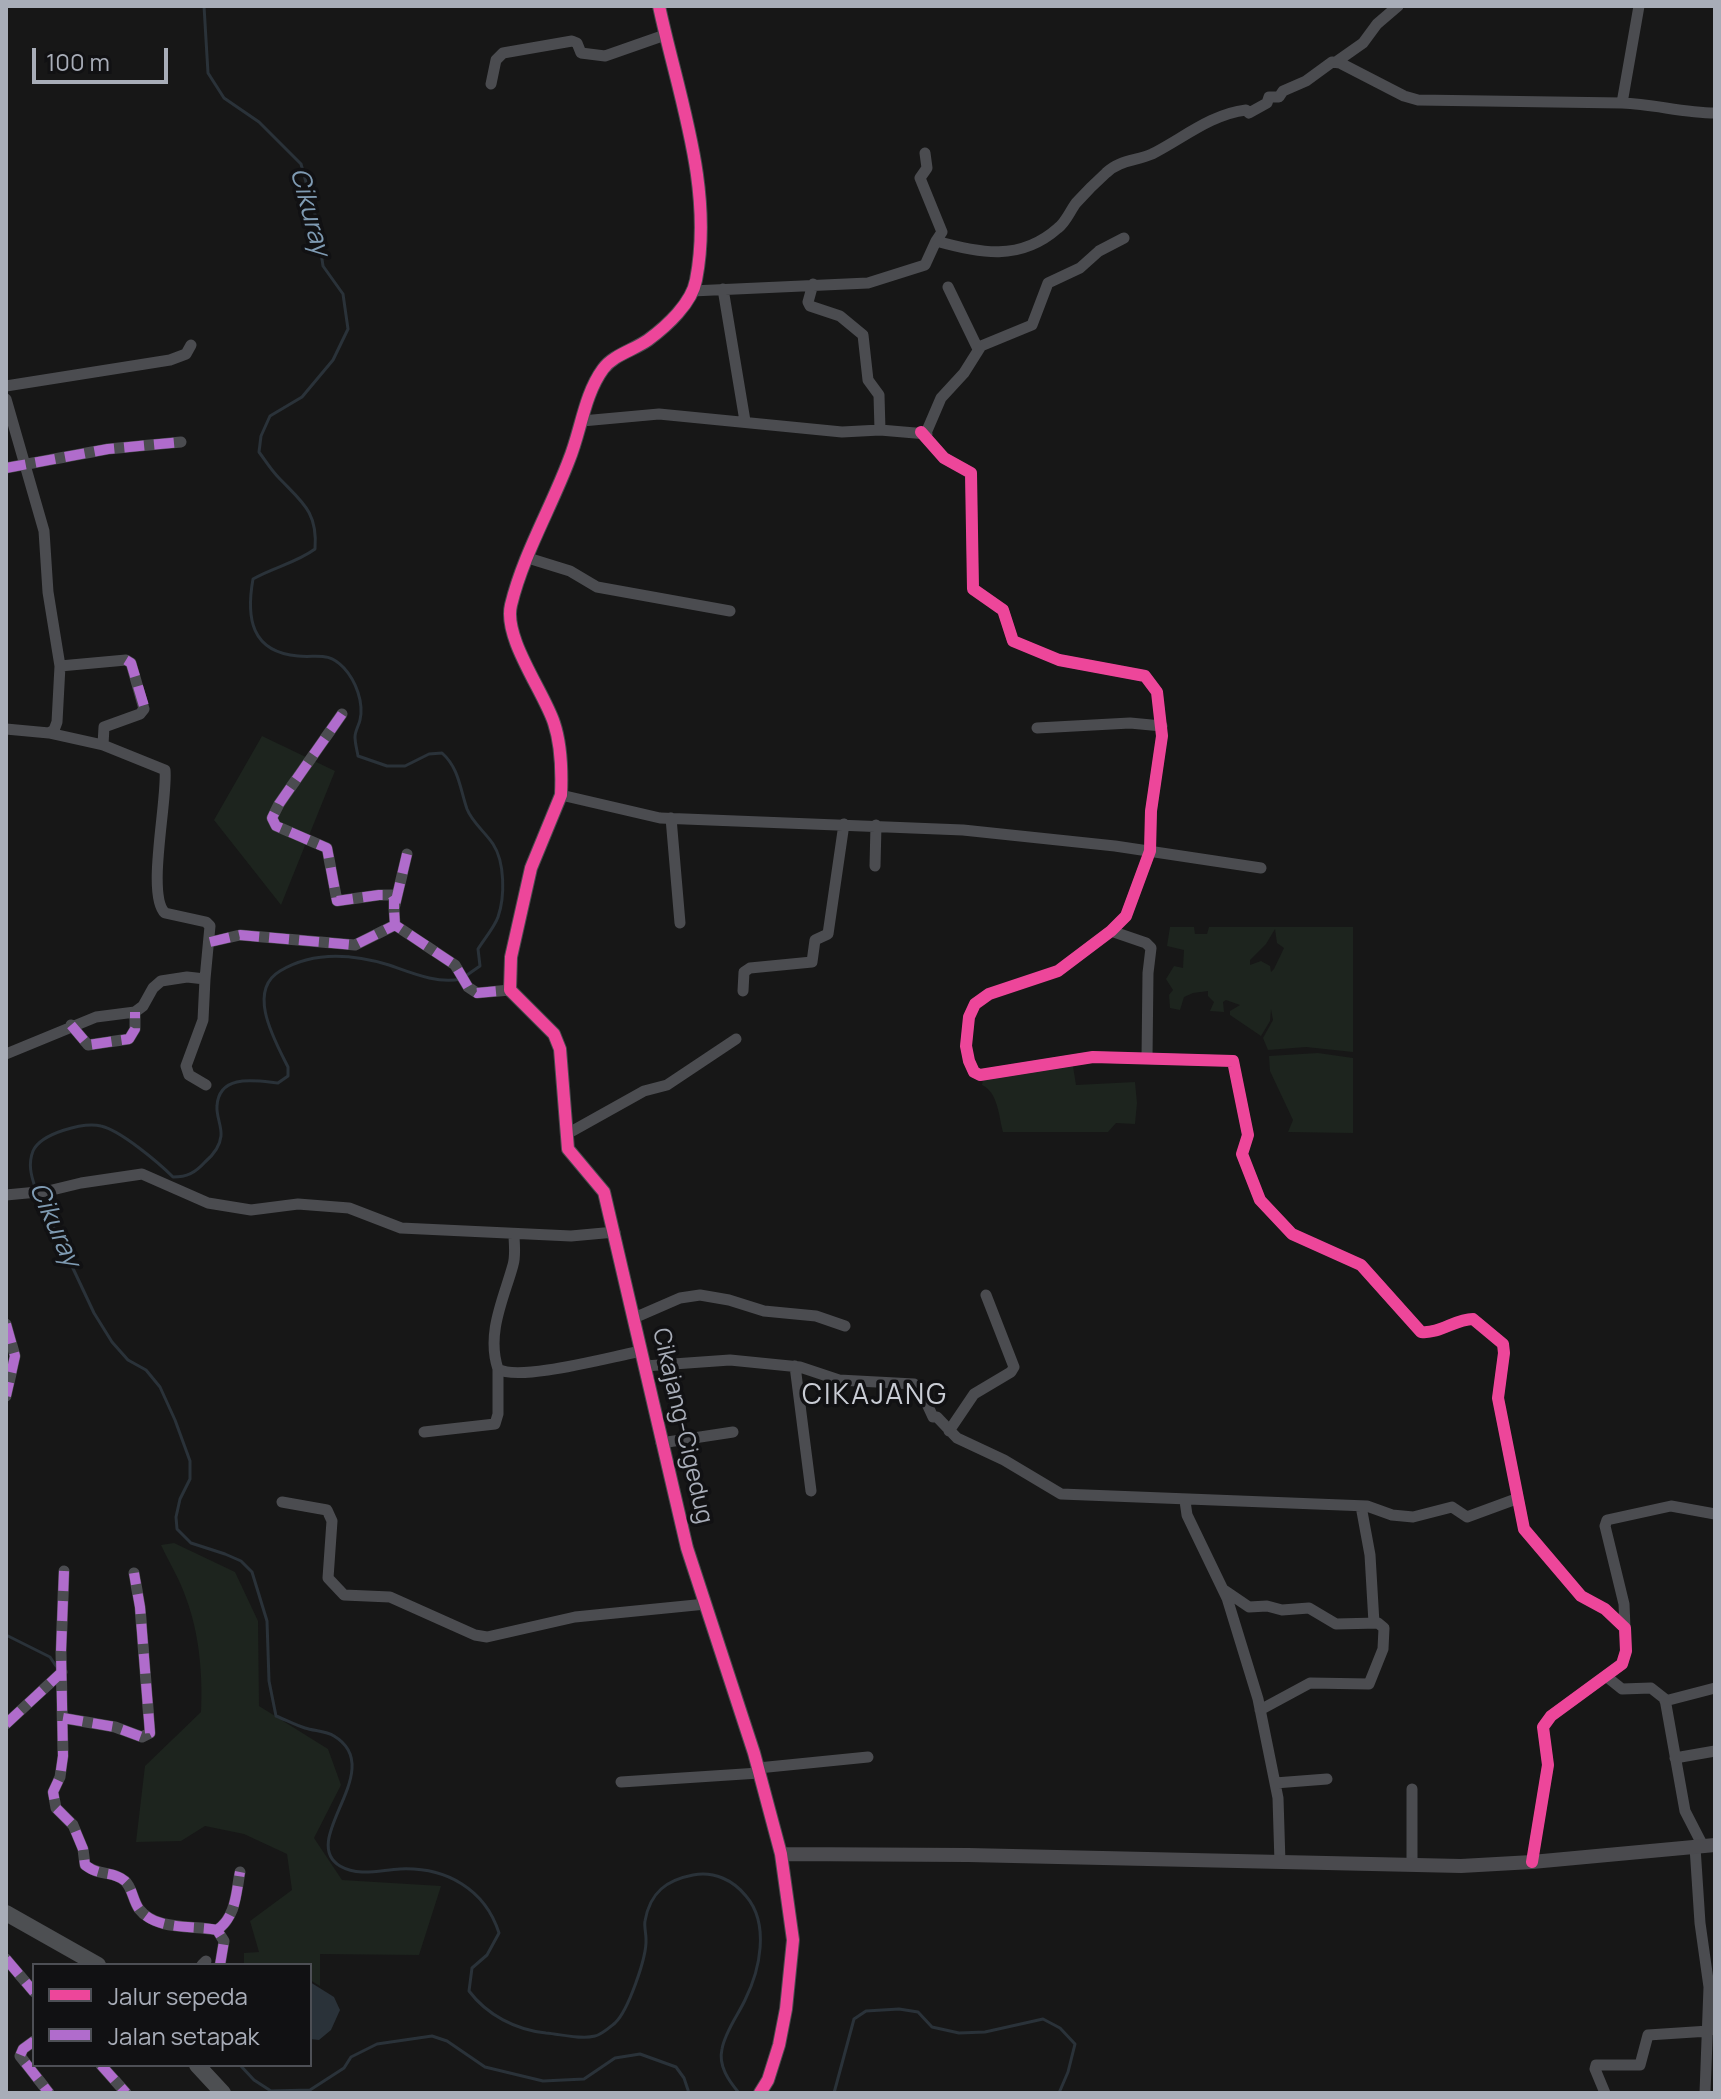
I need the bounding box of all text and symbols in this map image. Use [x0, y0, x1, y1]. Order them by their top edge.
scale bar [36, 32, 172, 82]
text: 100 m [46, 45, 110, 78]
water label: Cikuray [282, 165, 336, 259]
water label: Cikuray [22, 1178, 86, 1272]
street label: Cikajang-Cigedug [646, 1326, 718, 1526]
district label: CIKAJANG [802, 1379, 948, 1413]
legend [32, 1963, 312, 2067]
text: Jalur sepeda [108, 1979, 248, 2012]
text: Jalan setapak [108, 2019, 259, 2052]

